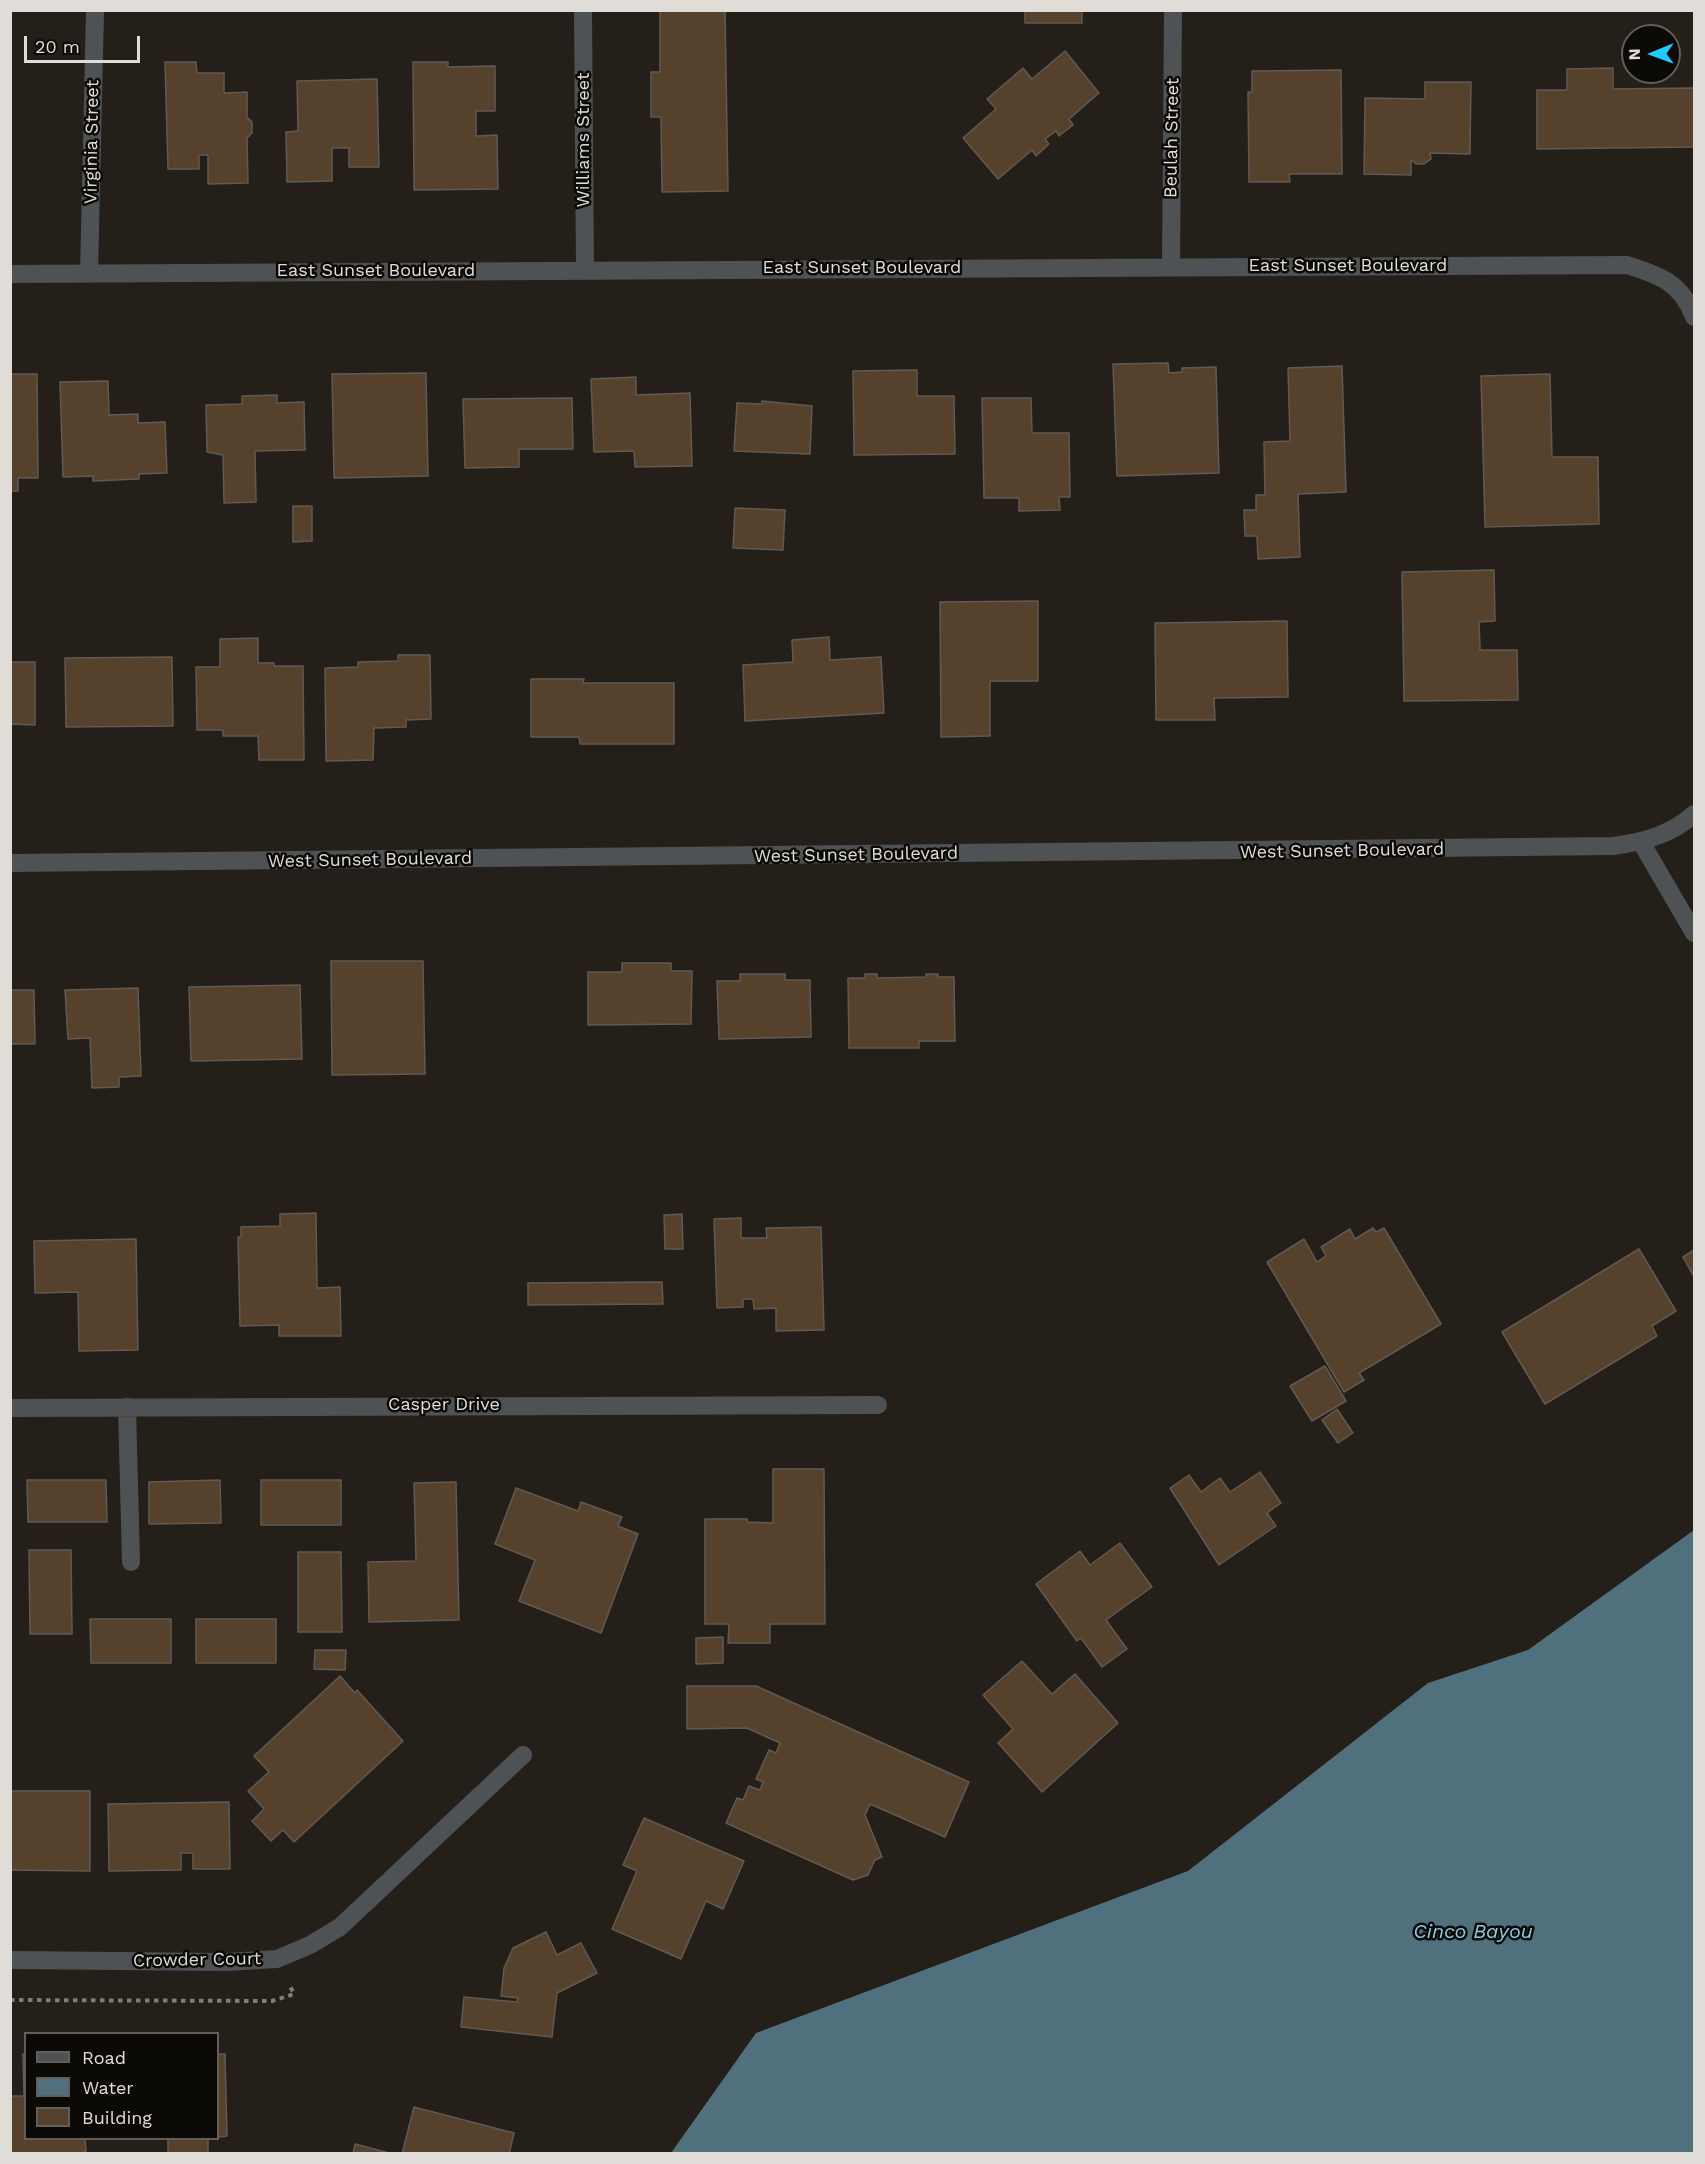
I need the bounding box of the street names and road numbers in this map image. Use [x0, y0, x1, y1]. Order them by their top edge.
street label: Williams Street [573, 72, 595, 208]
street label: Beulah Street [1160, 78, 1184, 198]
street label: Virginia Street [80, 80, 104, 204]
street label: East Sunset Boulevard [1249, 255, 1447, 277]
street label: East Sunset Boulevard [763, 257, 961, 279]
street label: East Sunset Boulevard [277, 260, 475, 282]
street label: West Sunset Boulevard [1240, 838, 1444, 864]
street label: West Sunset Boulevard [754, 842, 958, 868]
street label: West Sunset Boulevard [268, 847, 472, 873]
street label: Casper Drive [388, 1394, 500, 1416]
street label: Crowder Court [133, 1948, 261, 1972]

